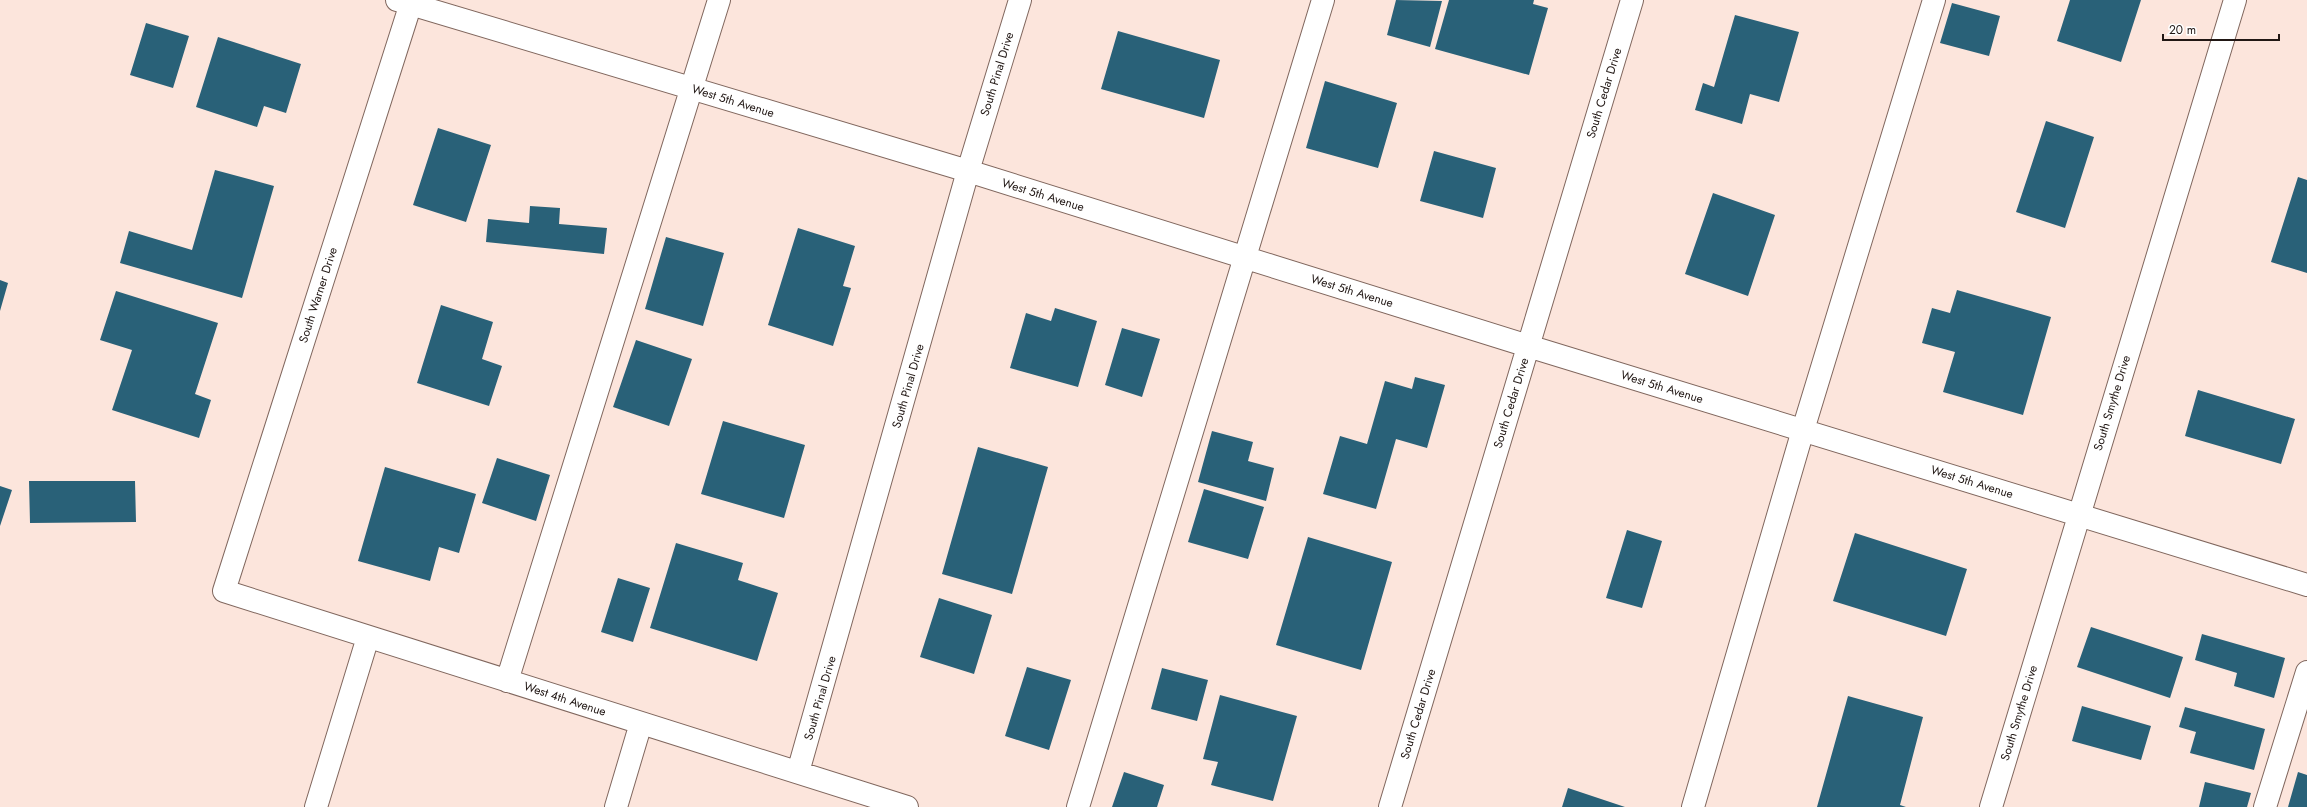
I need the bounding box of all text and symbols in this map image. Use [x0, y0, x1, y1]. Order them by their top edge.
scale bar [2163, 16, 2279, 42]
text: 20 m [2169, 21, 2196, 39]
street label: South Pinal Drive [976, 30, 1018, 118]
street label: South Cedar Drive [1582, 46, 1626, 140]
street label: West 5th Avenue [690, 80, 776, 122]
street label: West 5th Avenue [1000, 174, 1086, 216]
street label: South Warner Drive [294, 245, 342, 345]
street label: West 5th Avenue [1309, 270, 1395, 312]
street label: South Pinal Drive [887, 342, 929, 430]
street label: South Smythe Drive [2089, 353, 2135, 453]
street label: South Cedar Drive [1489, 356, 1533, 450]
street label: West 5th Avenue [1619, 366, 1705, 408]
street label: West 5th Avenue [1929, 461, 2015, 503]
street label: South Pinal Drive [799, 654, 841, 742]
street label: South Smythe Drive [1996, 663, 2042, 763]
street label: South Cedar Drive [1396, 667, 1440, 761]
street label: West 4th Avenue [522, 677, 608, 721]

